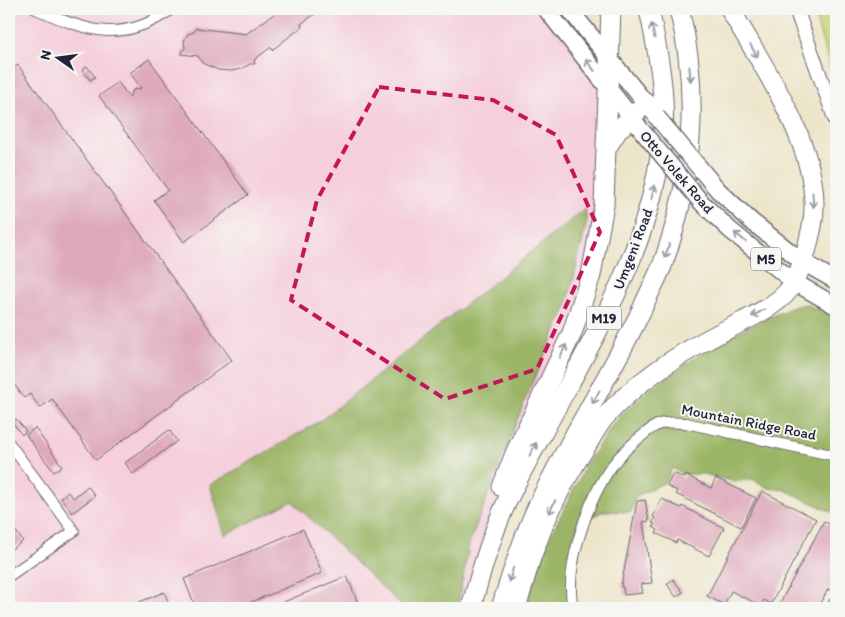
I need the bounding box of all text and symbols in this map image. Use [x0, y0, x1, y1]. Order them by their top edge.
one-way arrow [648, 23, 658, 39]
north arrow [32, 32, 82, 82]
one-way arrow [749, 44, 759, 59]
text: N [36, 48, 55, 62]
one-way arrow [584, 59, 595, 72]
one-way arrow [685, 66, 695, 82]
street label: Otto Volek Road [636, 127, 718, 217]
one-way arrow [649, 184, 658, 200]
one-way arrow [809, 192, 818, 208]
street label: Umgeni Road [609, 205, 657, 292]
one-way arrow [733, 232, 746, 243]
one-way arrow [661, 243, 671, 259]
road number: M5 [751, 248, 781, 270]
road number: M19 [586, 306, 622, 330]
one-way arrow [751, 308, 765, 318]
one-way arrow [559, 343, 569, 358]
one-way arrow [591, 389, 600, 404]
street label: Mountain Ridge Road [680, 400, 818, 444]
one-way arrow [528, 442, 538, 457]
one-way arrow [547, 500, 557, 515]
one-way arrow [506, 567, 516, 583]

